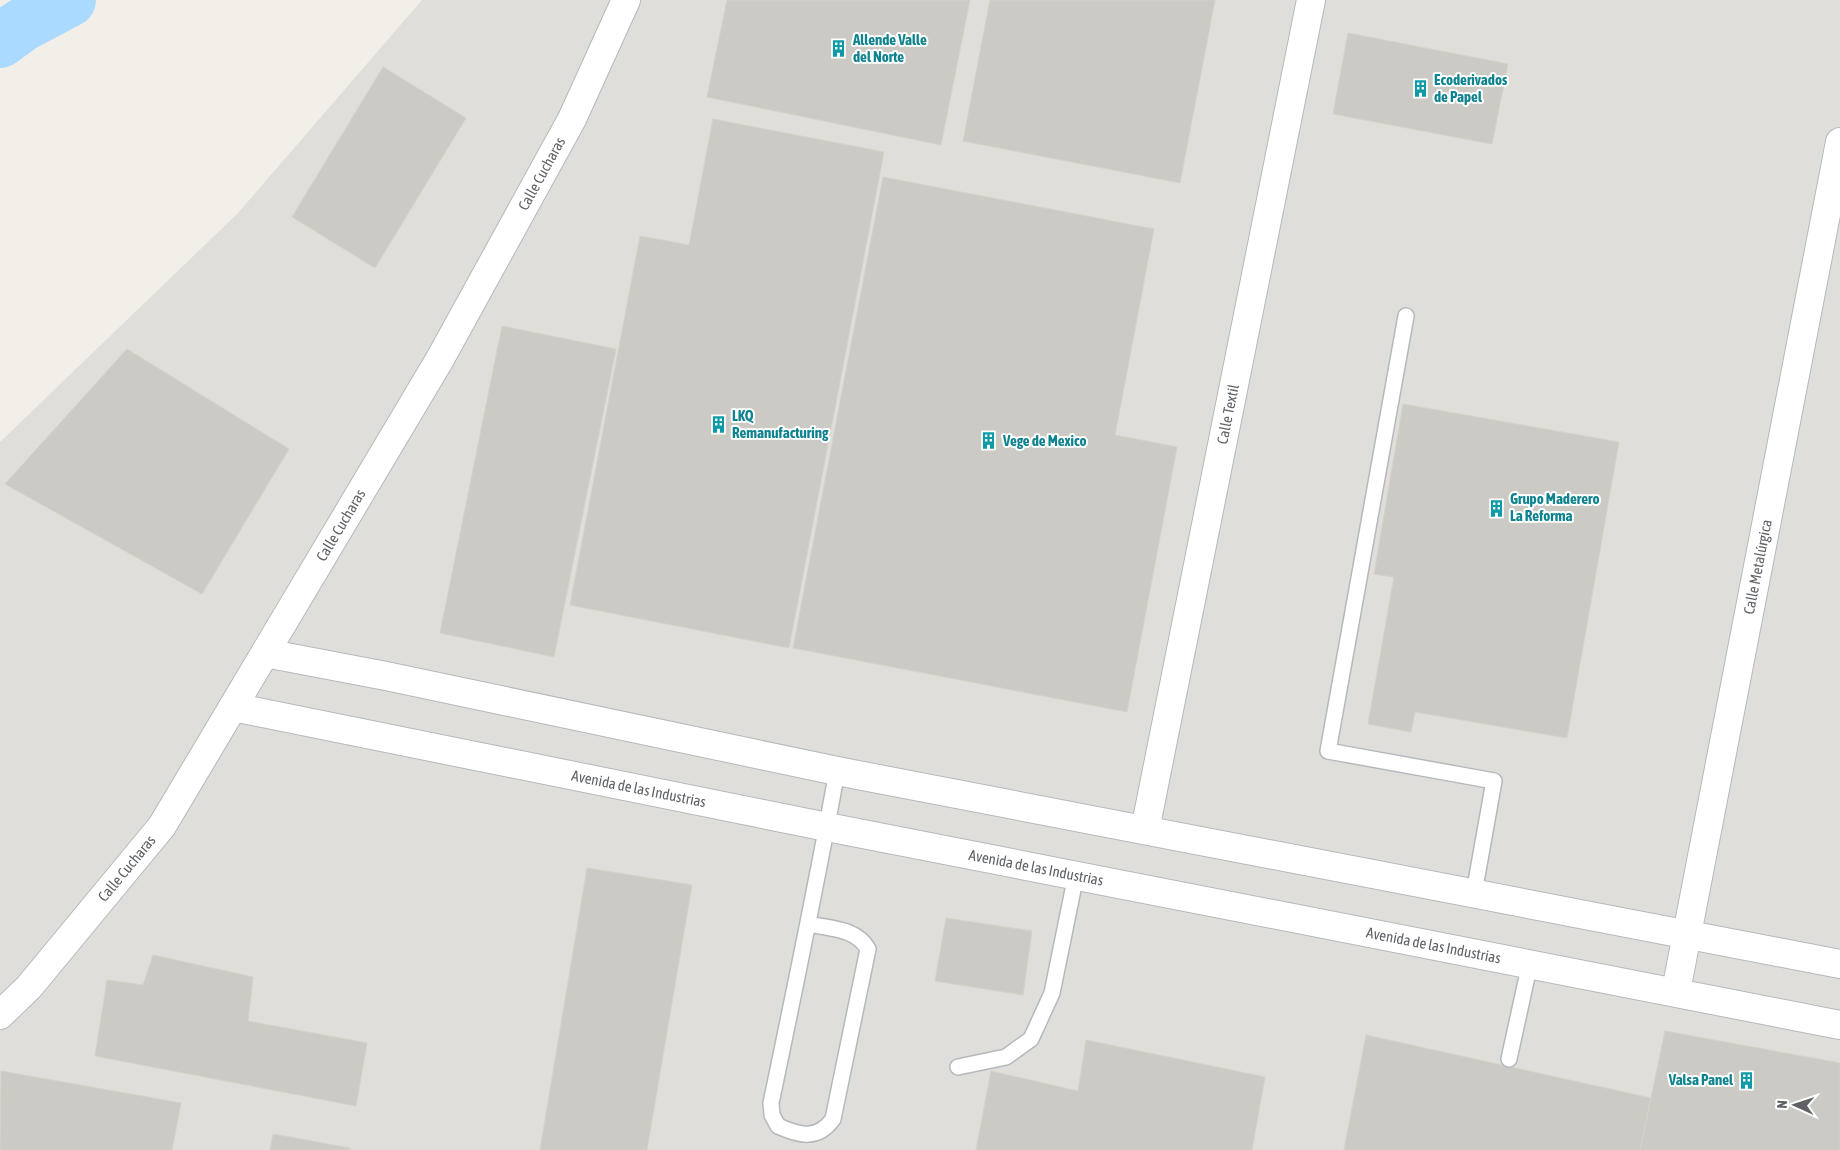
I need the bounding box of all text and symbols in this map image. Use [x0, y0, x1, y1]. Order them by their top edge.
place label: Allende Valle del Norte [852, 31, 927, 65]
building icon: Allende Valle del Norte [829, 39, 849, 59]
place label: Ecoderivados de Papel [1434, 71, 1508, 105]
building icon: Ecoderivados de Papel [1410, 79, 1430, 99]
street label: Calle Cucharas [515, 134, 568, 213]
street label: Calle Textil [1213, 383, 1242, 446]
place label: LKQ Remanufacturing [732, 407, 829, 441]
building icon: LKQ Remanufacturing [708, 415, 728, 435]
building icon: Vege de Mexico [979, 431, 999, 451]
place label: Vege de Mexico [1002, 432, 1087, 449]
street label: Calle Cucharas [313, 486, 368, 564]
place label: Grupo Maderero La Reforma [1510, 490, 1600, 524]
building icon: Grupo Maderero La Reforma [1486, 498, 1506, 518]
street label: Calle Metalúrgica [1740, 518, 1775, 616]
street label: Avenida de las Industrias [570, 767, 708, 810]
street label: Calle Cucharas [94, 832, 159, 905]
street label: Avenida de las Industrias [967, 846, 1105, 889]
street label: Avenida de las Industrias [1365, 924, 1502, 967]
building icon: Valsa Panel [1737, 1070, 1757, 1090]
place label: Valsa Panel [1668, 1071, 1734, 1088]
north arrow [1770, 1080, 1820, 1130]
text: N [1774, 1100, 1790, 1109]

